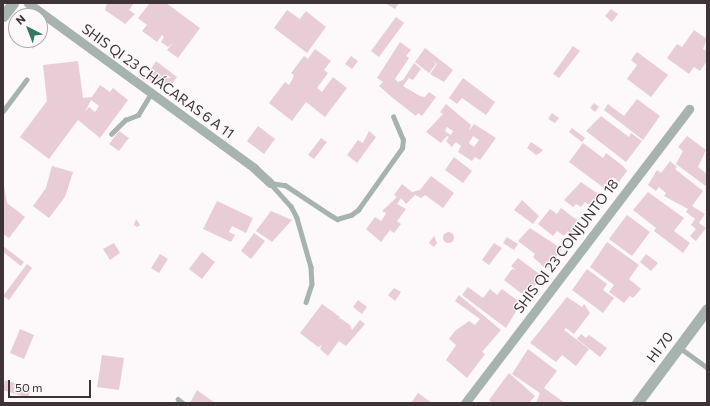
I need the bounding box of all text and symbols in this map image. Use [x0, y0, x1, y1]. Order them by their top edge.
north arrow [8, 8, 48, 48]
text: N [13, 12, 28, 27]
street label: SHIS QI 23 CHÁCARAS 6 A 11 [79, 20, 237, 142]
street label: SHIS QI 23 CONJUNTO 18 [510, 176, 622, 316]
street label: HI 70 [643, 329, 677, 365]
scale bar [10, 372, 93, 398]
text: 50 m [15, 380, 43, 394]

